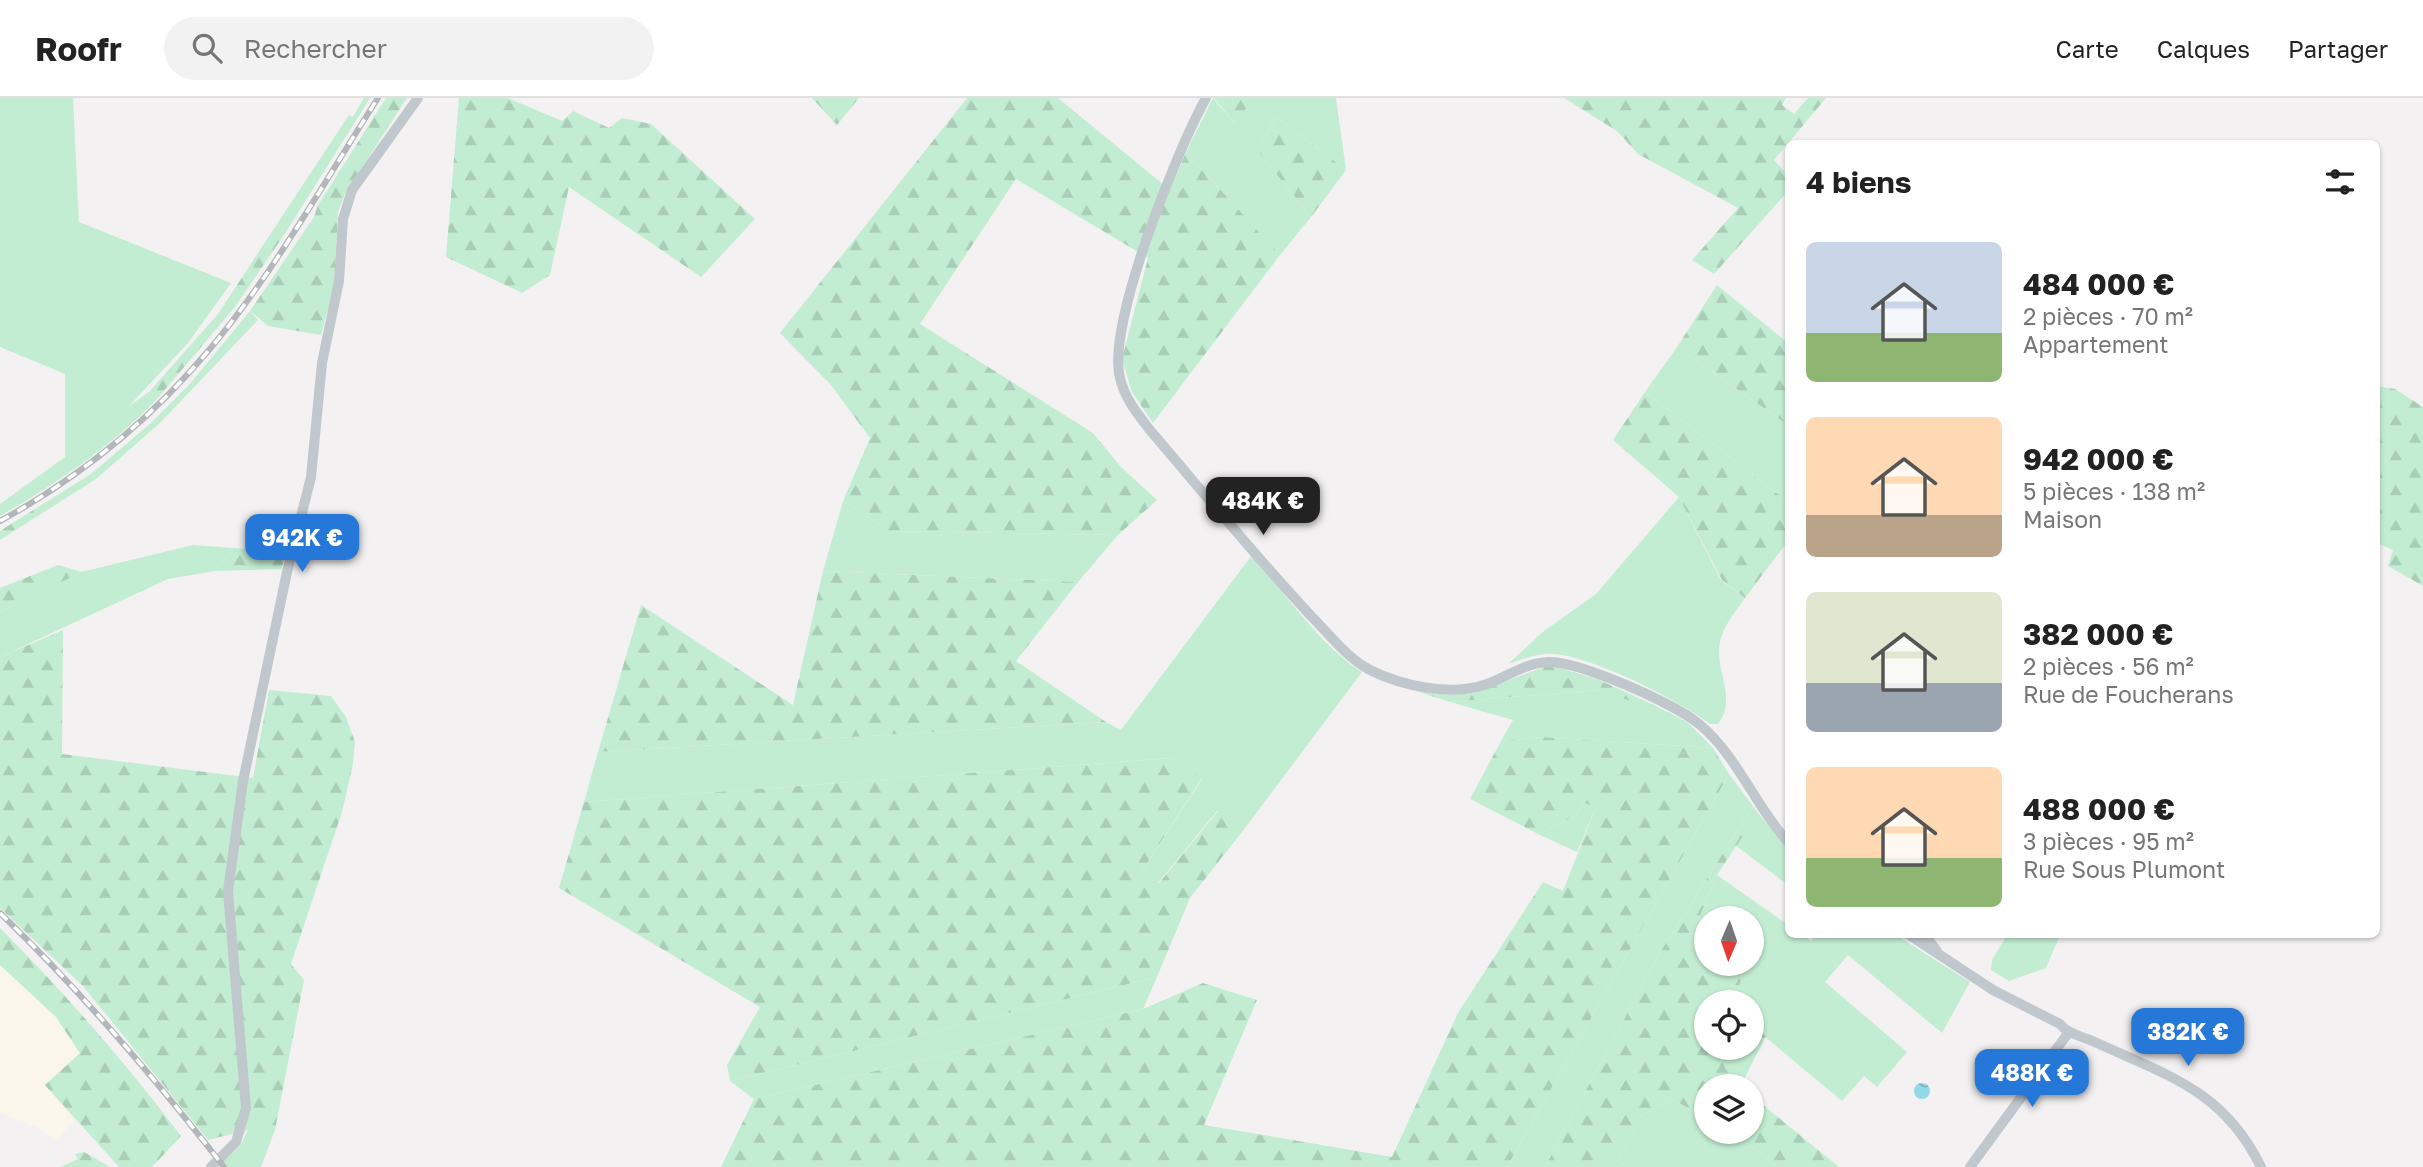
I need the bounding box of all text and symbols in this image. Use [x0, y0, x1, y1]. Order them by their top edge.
search box [164, 17, 654, 80]
text: Roofr [35, 29, 122, 68]
icon: search [188, 29, 226, 67]
text: Rechercher [244, 33, 387, 64]
text: Carte [2055, 34, 2119, 63]
text: Calques [2157, 34, 2250, 63]
text: Partager [2288, 34, 2388, 63]
icon: filters [2321, 163, 2359, 201]
text: 4 biens [1806, 164, 1912, 200]
text: 484 000 € [2023, 266, 2174, 302]
icon: home [1862, 270, 1946, 354]
text: 2 pièces · 70 m² [2023, 302, 2193, 330]
text: Appartement [2023, 330, 2168, 358]
text: 942 000 € [2023, 441, 2174, 477]
icon: home [1862, 445, 1946, 529]
text: 5 pièces · 138 m² [2023, 477, 2205, 505]
pin: 484K € [1206, 478, 1320, 537]
text: 484K € [1222, 486, 1304, 514]
text: Maison [2023, 505, 2102, 533]
pin: 942K € [245, 514, 359, 574]
text: 942K € [261, 523, 343, 551]
text: 382 000 € [2023, 616, 2173, 652]
icon: home [1862, 620, 1946, 704]
text: 2 pièces · 56 m² [2023, 652, 2194, 680]
text: Rue de Foucherans [2023, 680, 2234, 708]
text: 488 000 € [2023, 791, 2175, 827]
icon: home [1862, 795, 1946, 879]
text: 3 pièces · 95 m² [2023, 827, 2194, 855]
text: Rue Sous Plumont [2023, 855, 2225, 883]
north arrow [1694, 906, 1764, 976]
map controls [1694, 906, 1764, 1144]
button: locate [1694, 990, 1764, 1060]
pin: 382K € [2131, 1009, 2245, 1068]
text: 382K € [2147, 1017, 2229, 1045]
pin: 488K € [1975, 1049, 2089, 1109]
text: 488K € [1991, 1058, 2073, 1086]
button: layers [1694, 1074, 1764, 1144]

